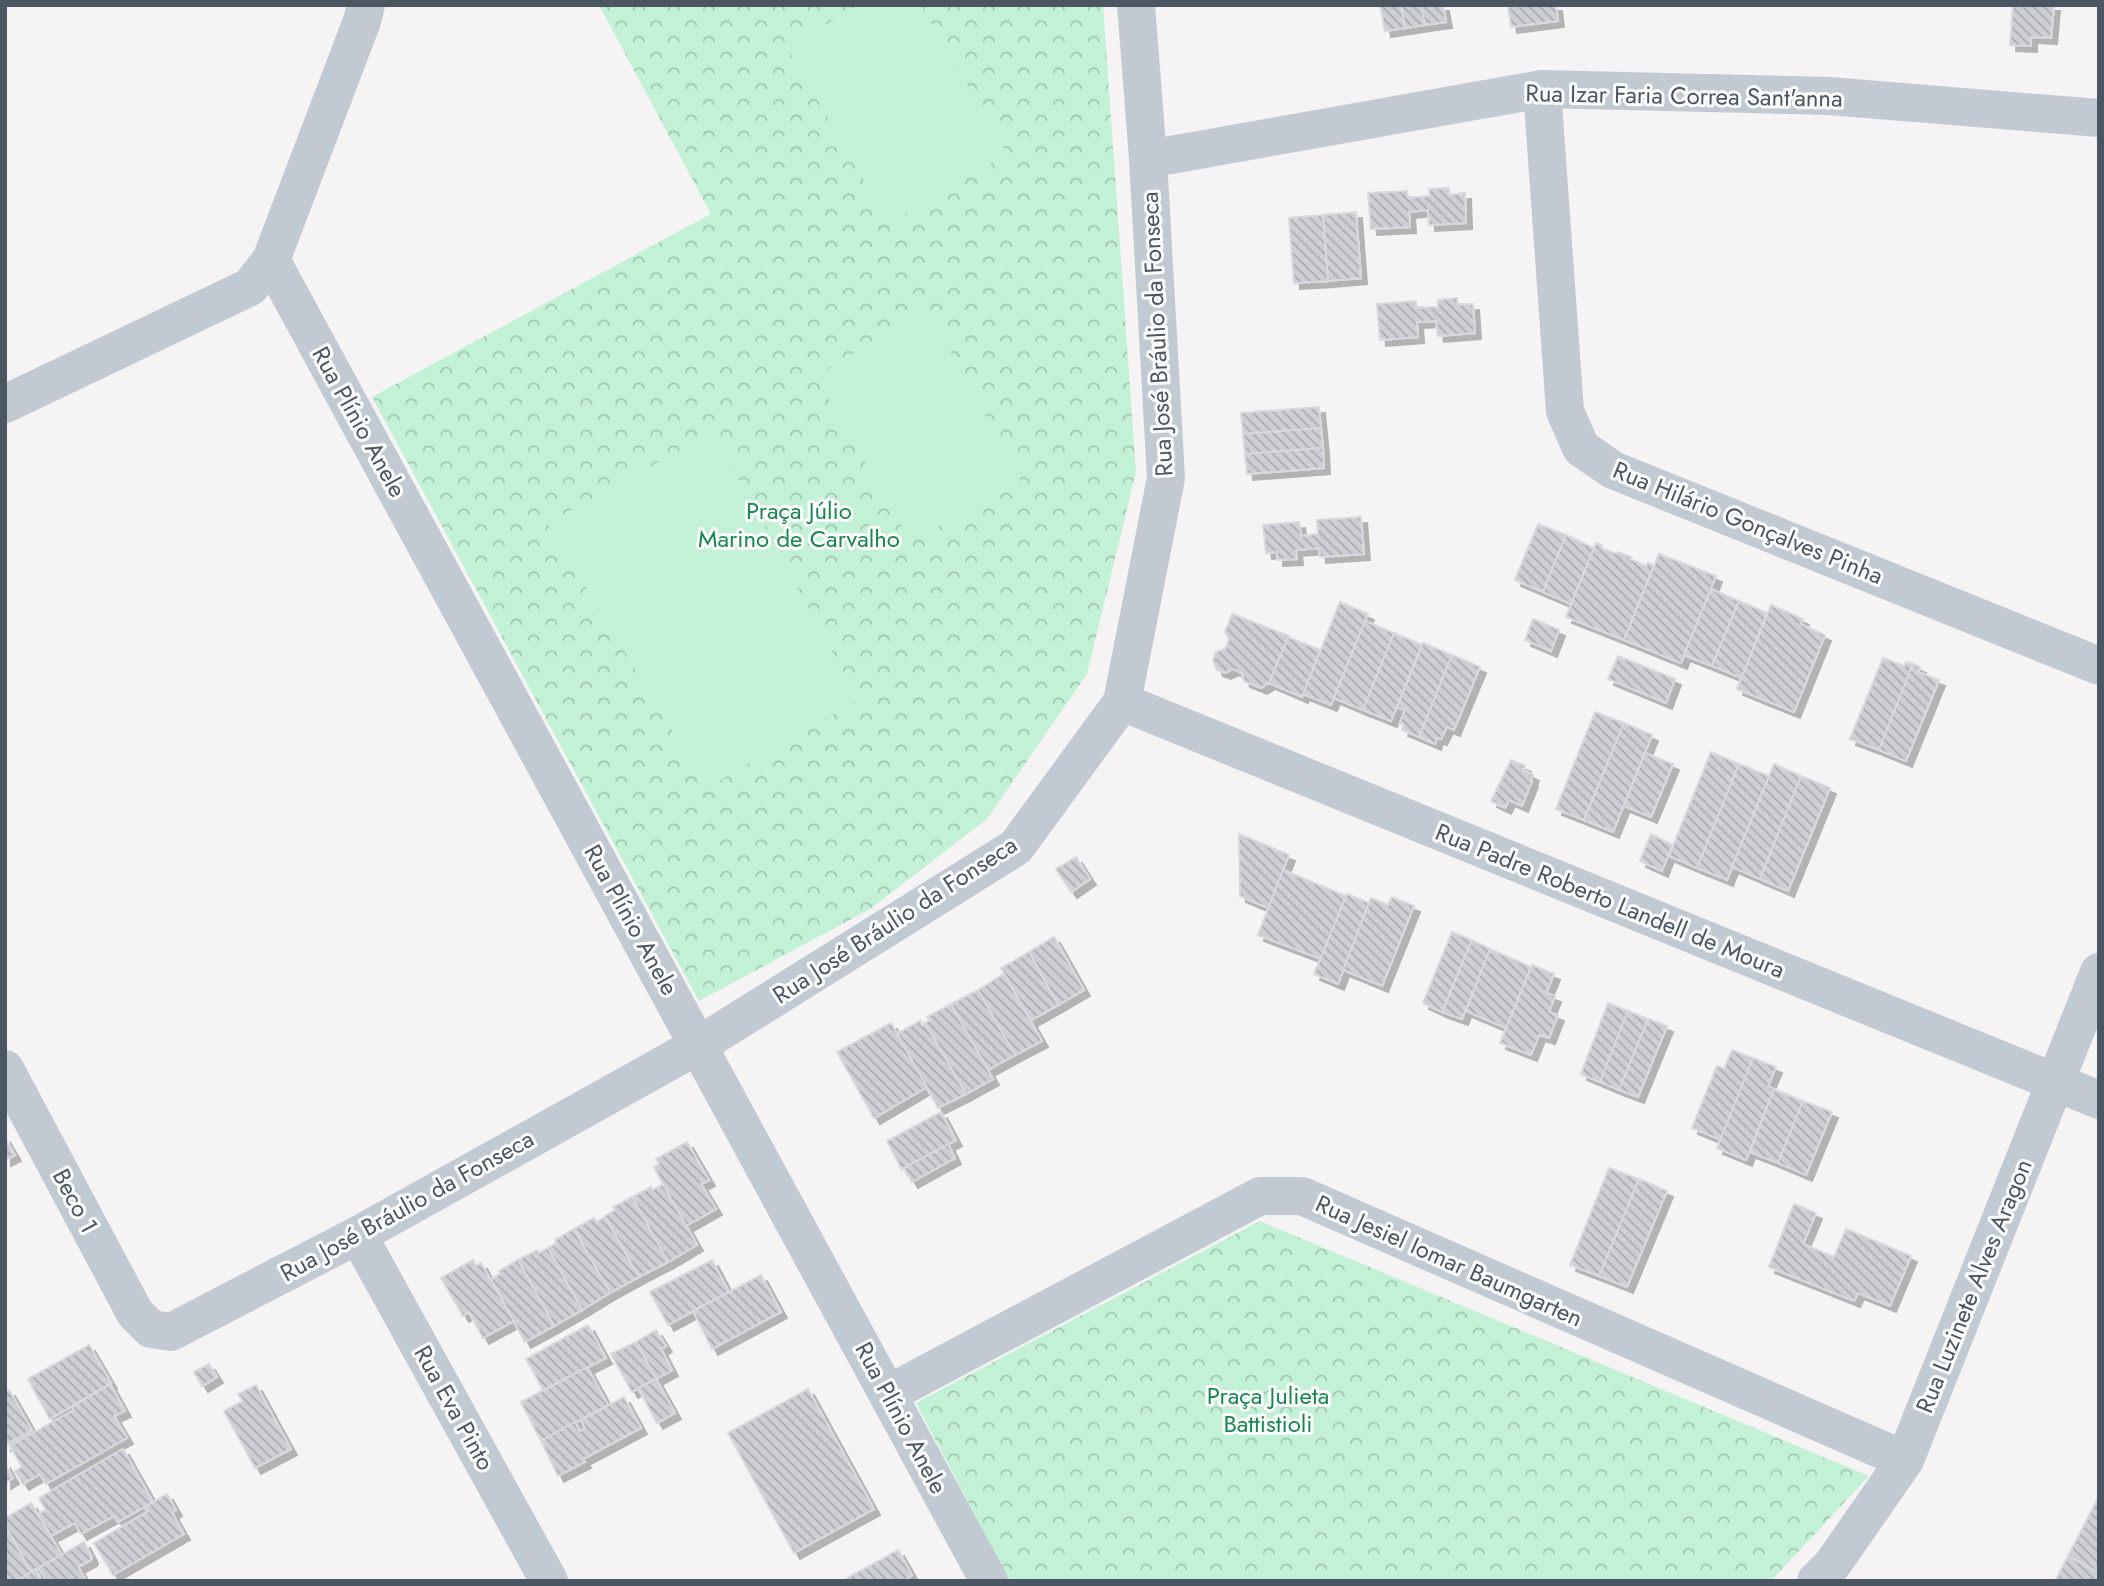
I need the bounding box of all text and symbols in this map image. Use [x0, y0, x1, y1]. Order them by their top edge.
street label: Rua Izar Faria Correa Sant'anna [1525, 75, 1843, 116]
street label: Rua José Bráulio da Fonseca [1132, 191, 1181, 477]
street label: Rua Plínio Anele [304, 340, 415, 504]
street label: Rua Hilário Gonçalves Pinha [1608, 452, 1889, 593]
park label: Praça Júlio Marino de Carvalho [698, 493, 900, 556]
street label: Rua Padre Roberto Landell de Moura [1430, 814, 1790, 987]
street label: Rua José Bráulio da Fonseca [766, 827, 1024, 1012]
street label: Rua Plínio Anele [576, 838, 687, 1002]
street label: Rua José Bráulio da Fonseca [274, 1121, 540, 1290]
street label: Rua Luzinete Alves Aragon [1907, 1154, 2041, 1418]
street label: Beco 1 [44, 1162, 107, 1239]
street label: Rua Jesiel Iomar Baumgarten [1310, 1186, 1588, 1335]
street label: Rua Plínio Anele [847, 1336, 956, 1500]
street label: Rua Eva Pinto [406, 1339, 503, 1477]
park label: Praça Julieta Battistioli [1207, 1378, 1329, 1441]

